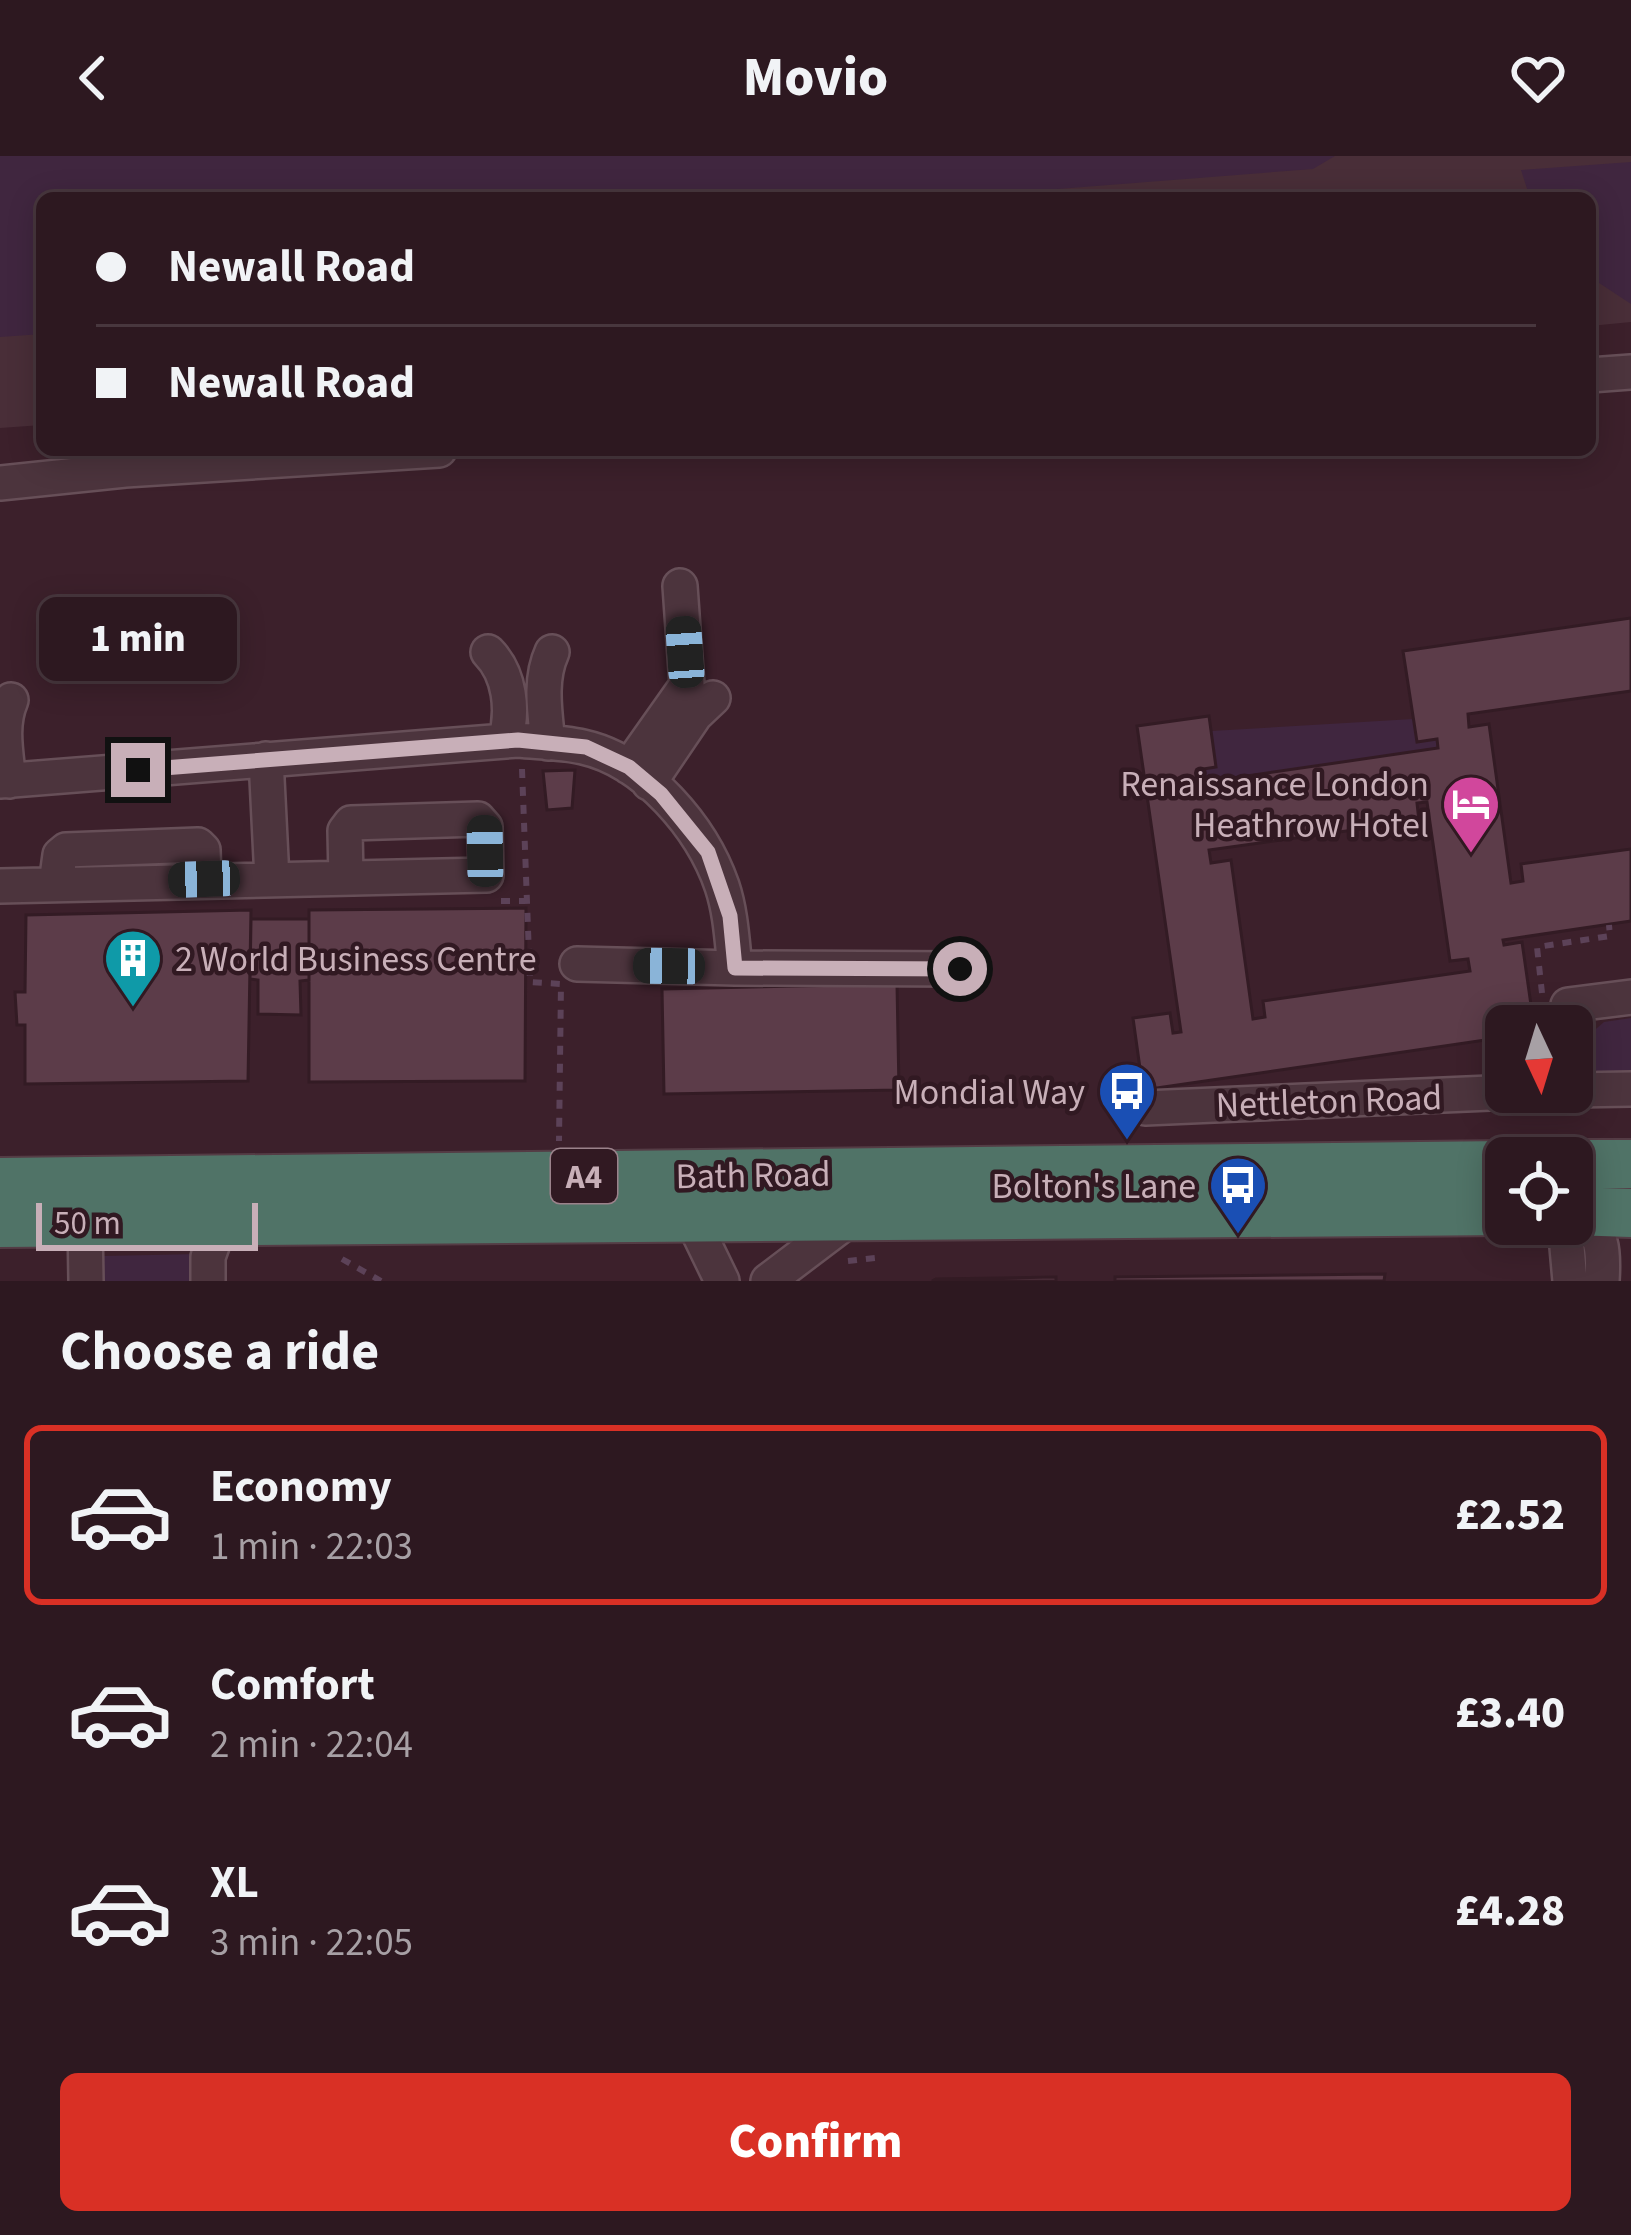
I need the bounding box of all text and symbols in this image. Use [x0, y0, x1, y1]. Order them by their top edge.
text: Movio [743, 40, 888, 117]
icon: back [60, 45, 126, 111]
icon: heart [1505, 45, 1571, 111]
text: Newall Road [168, 235, 415, 299]
text: Newall Road [168, 351, 415, 415]
callout: 1 min [39, 596, 237, 680]
text: 1 min [90, 611, 186, 667]
car [665, 615, 705, 689]
route end [111, 743, 165, 797]
place label: Renaissance London Heathrow Hotel [1120, 759, 1429, 851]
hotel icon: Renaissance London Heathrow Hotel [1440, 773, 1502, 855]
car [466, 815, 504, 887]
car [167, 860, 241, 898]
building icon: 2 World Business Centre [102, 927, 164, 1009]
place label: 2 World Business Centre [175, 934, 537, 985]
route start [933, 942, 987, 996]
car [633, 947, 705, 985]
north arrow [1485, 1005, 1593, 1113]
map controls [1485, 1005, 1593, 1245]
bus stop icon: Mondial Way [1096, 1060, 1158, 1142]
place label: Mondial Way [894, 1067, 1085, 1118]
street label: Nettleton Road [1215, 1072, 1443, 1131]
button: locate [1485, 1137, 1593, 1245]
road number: A4 [551, 1149, 617, 1203]
street label: Bath Road [675, 1149, 831, 1202]
bus stop icon: Bolton's Lane [1207, 1154, 1269, 1236]
place label: Bolton's Lane [992, 1161, 1196, 1212]
scale bar [36, 1197, 258, 1250]
text: 50 m [54, 1200, 121, 1247]
text: Choose a ride [60, 1314, 379, 1391]
text: Economy [210, 1455, 392, 1519]
icon: car [66, 1461, 174, 1569]
text: £2.52 [1455, 1483, 1565, 1547]
text: 1 min · 22:03 [210, 1519, 413, 1575]
text: Comfort [210, 1653, 375, 1717]
icon: car [66, 1659, 174, 1767]
text: £3.40 [1455, 1681, 1565, 1745]
text: 2 min · 22:04 [210, 1717, 413, 1773]
text: XL [210, 1851, 259, 1915]
icon: car [66, 1857, 174, 1965]
text: £4.28 [1455, 1879, 1565, 1943]
text: 3 min · 22:05 [210, 1915, 413, 1971]
button: Confirm [60, 2073, 1571, 2211]

